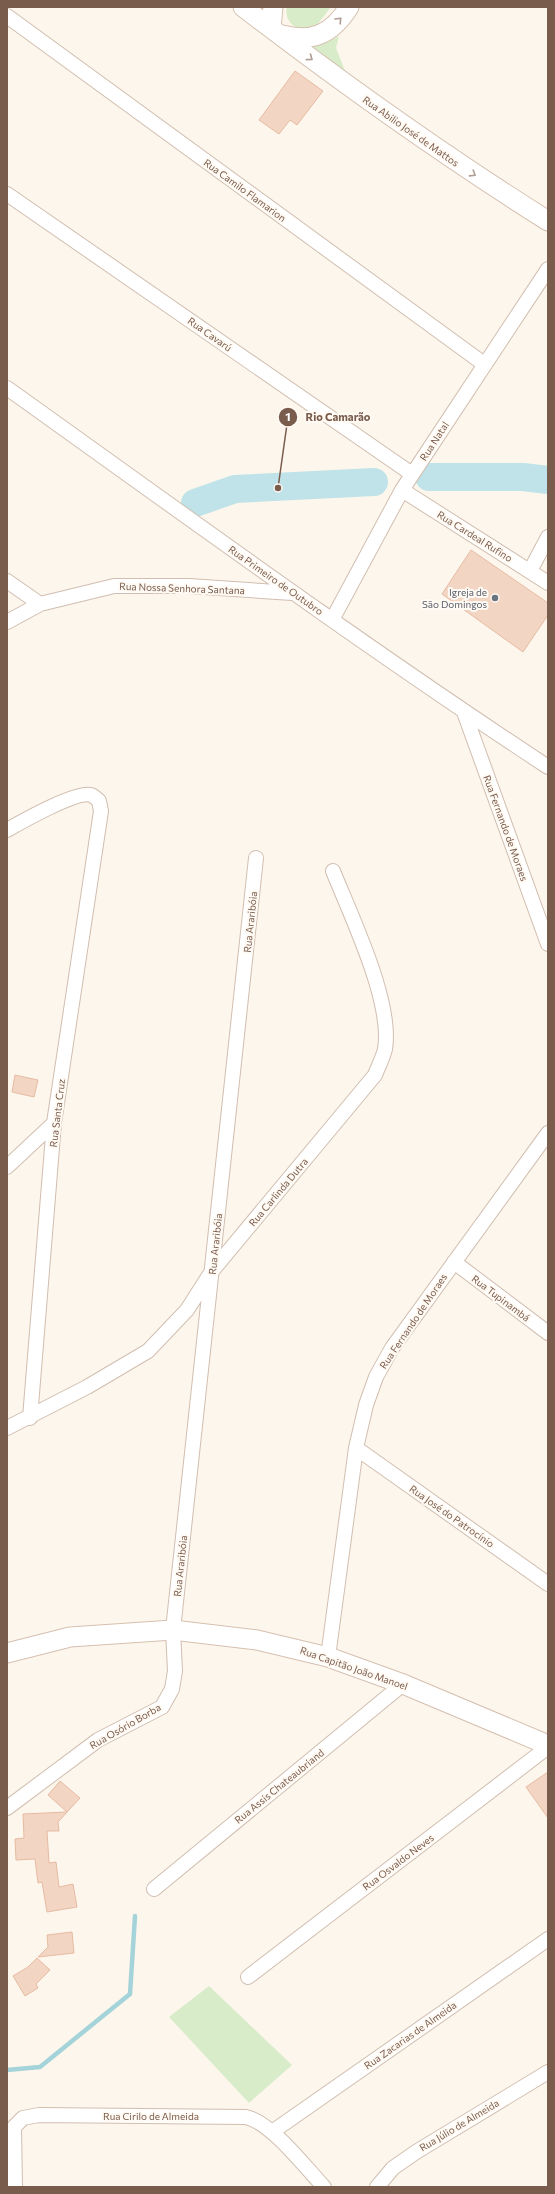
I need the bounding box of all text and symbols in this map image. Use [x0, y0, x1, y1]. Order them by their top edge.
one-way arrow [334, 17, 342, 25]
one-way arrow [305, 53, 312, 60]
street label: Rua Abilio José de Mattos [361, 93, 462, 169]
street label: Rua Camilo Flamarion [201, 156, 289, 224]
one-way arrow [469, 169, 476, 176]
street label: Rua Cavarú [186, 314, 234, 354]
callout: Rio Camarão [278, 405, 379, 428]
text: 1 [285, 409, 291, 423]
text: Rio Camarão [306, 410, 371, 423]
street label: Rua Natal [417, 419, 451, 463]
street label: Rua Cardeal Rufino [435, 508, 515, 564]
street label: Rua Primeiro de Outubro [226, 543, 326, 617]
street label: Rua Nossa Senhora Santana [119, 580, 245, 596]
place label: Igreja de São Domingos [422, 586, 487, 610]
marker: Igreja de São Domingos [490, 593, 500, 603]
street label: Rua Fernando de Moraes [481, 773, 531, 883]
street label: Rua Araribóia [241, 891, 259, 953]
street label: Rua Santa Cruz [47, 1078, 67, 1148]
street label: Rua Carlinda Dutra [246, 1155, 310, 1229]
street label: Rua Araribóia [206, 1213, 224, 1275]
street label: Rua Fernando de Moraes [377, 1271, 450, 1371]
street label: Rua Tupinambá [470, 1272, 532, 1324]
street label: Rua José do Patrocínio [407, 1482, 497, 1550]
street label: Rua Araribóia [171, 1535, 189, 1597]
street label: Rua Capitão João Manoel [298, 1644, 410, 1692]
street label: Rua Osório Borba [87, 1701, 163, 1751]
street label: Rua Assis Chateaubriand [232, 1746, 326, 1826]
street label: Rua Osvaldo Neves [360, 1831, 436, 1893]
street label: Rua Zacarias de Almeida [362, 1999, 458, 2071]
street label: Rua Júlio de Almeida [417, 2096, 501, 2154]
street label: Rua Cirilo de Almeida [103, 2110, 199, 2122]

